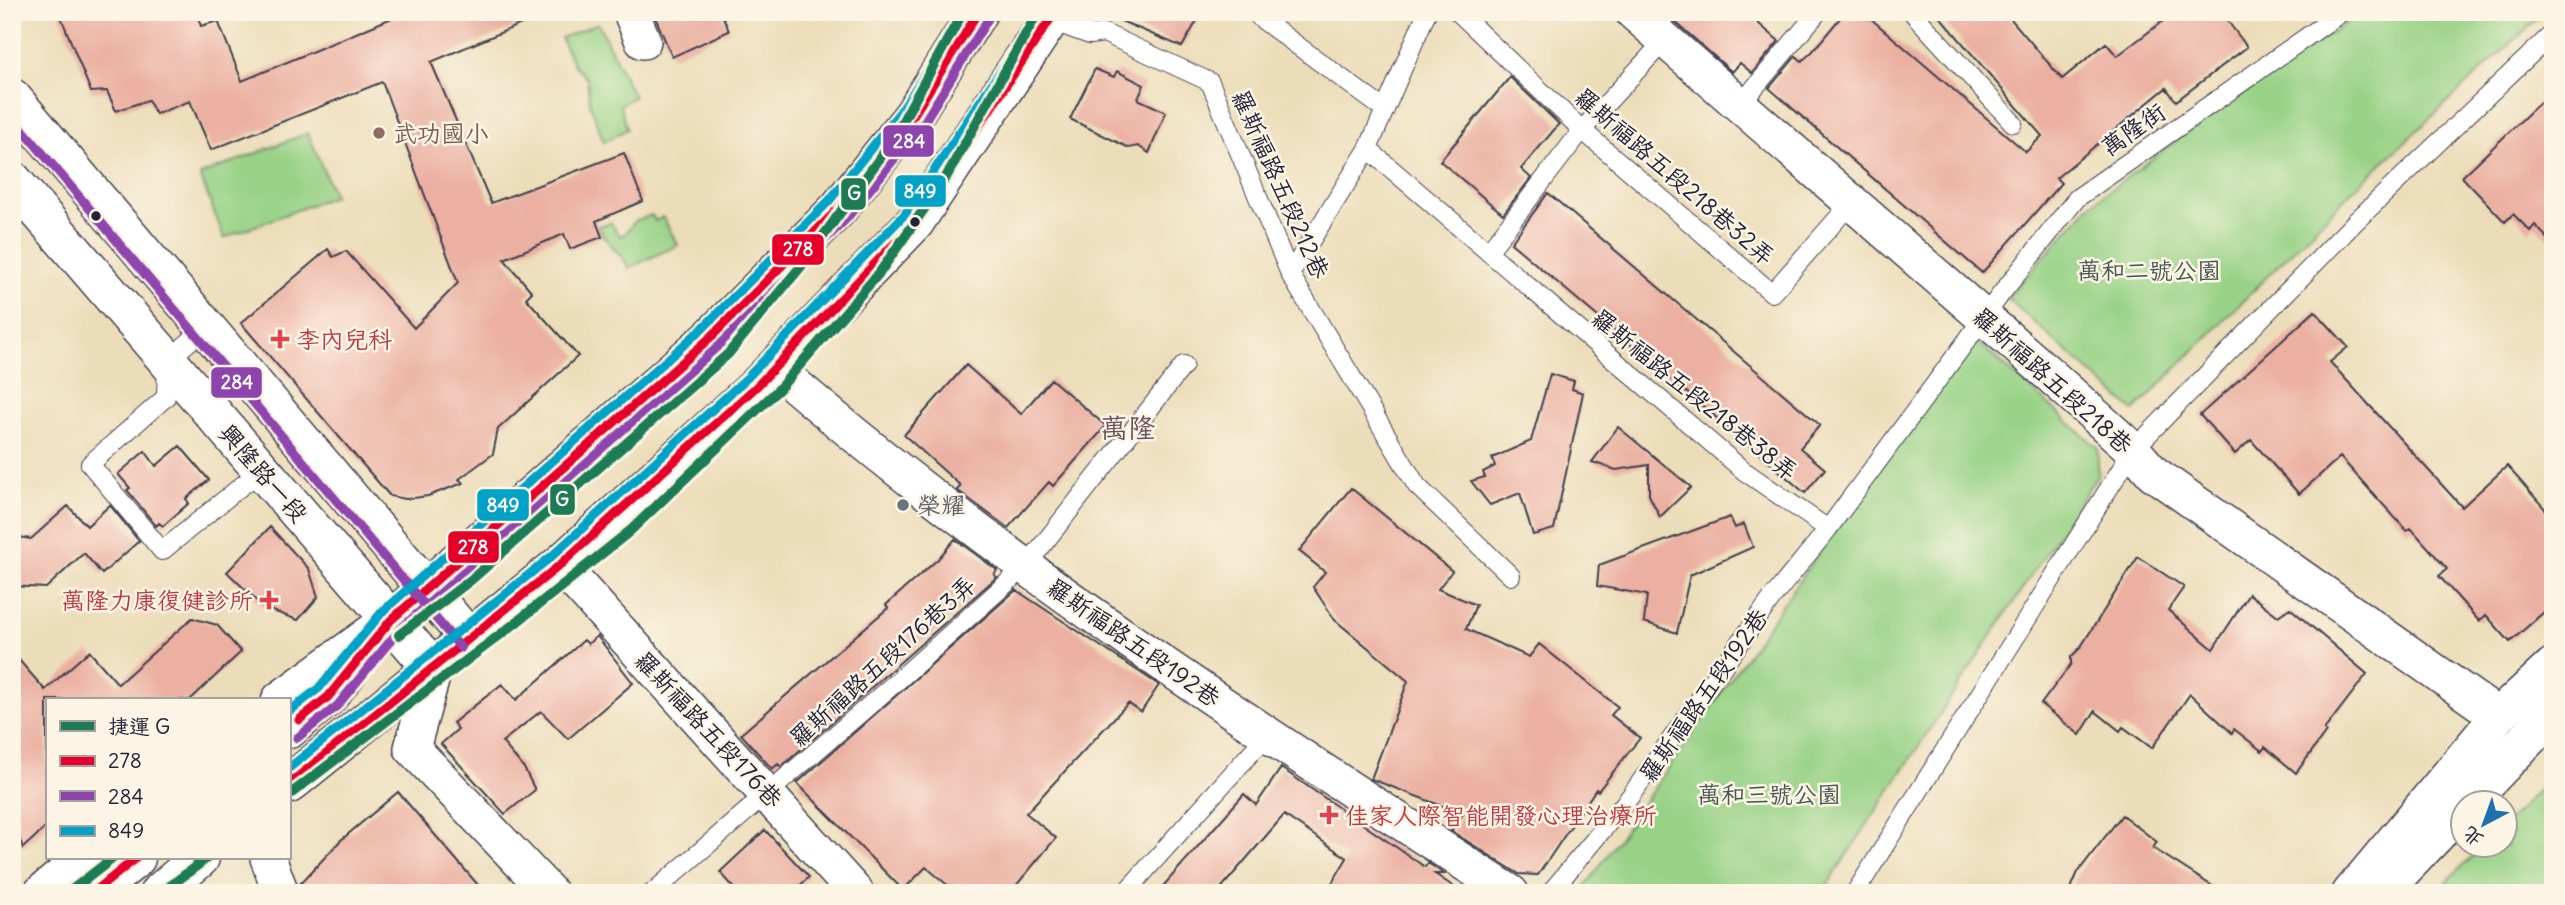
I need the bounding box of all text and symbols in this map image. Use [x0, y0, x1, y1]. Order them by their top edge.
street label: 羅斯福路五段218巷32弄 [1569, 81, 1781, 271]
street label: 羅斯福路五段212巷 [1226, 85, 1336, 283]
street label: 萬隆街 [2095, 96, 2171, 162]
place label: 武功國小 [393, 118, 489, 148]
line badge: 284 [882, 124, 935, 158]
marker: 武功國小 [371, 125, 387, 141]
text: 284 [893, 129, 925, 153]
line badge: 849 [894, 174, 947, 208]
line badge: G [840, 177, 867, 211]
text: 849 [904, 179, 936, 203]
text: G [847, 181, 861, 205]
unlabelled marker [89, 209, 103, 223]
unlabelled marker [908, 215, 922, 229]
line badge: 278 [771, 233, 825, 266]
text: 278 [783, 237, 813, 261]
park label: 萬和二號公園 [2077, 255, 2221, 285]
street label: 羅斯福路五段218巷 [1967, 300, 2139, 460]
street label: 羅斯福路五段218巷38弄 [1586, 302, 1804, 486]
place label: 李內兒科 [296, 324, 392, 354]
marker: 李內兒科 [270, 329, 290, 349]
line badge: 284 [210, 366, 263, 399]
text: 284 [221, 370, 253, 394]
district label: 萬隆 [1100, 410, 1156, 446]
street label: 興隆路一段 [213, 418, 315, 528]
line badge: G [549, 483, 576, 516]
text: G [555, 487, 569, 511]
line badge: 849 [476, 488, 530, 522]
place label: 榮耀 [917, 490, 965, 520]
text: 849 [487, 493, 519, 517]
marker: 榮耀 [895, 497, 911, 513]
line badge: 278 [447, 530, 500, 564]
text: 278 [458, 535, 488, 559]
street label: 羅斯福路五段176巷3弄 [783, 569, 981, 753]
street label: 羅斯福路五段192巷 [1042, 571, 1226, 713]
place label: 萬隆力康復健診所 [61, 585, 253, 615]
marker: 萬隆力康復健診所 [259, 590, 279, 610]
street label: 羅斯福路五段192巷 [1632, 603, 1774, 787]
street label: 羅斯福路五段176巷 [629, 645, 789, 813]
legend [46, 698, 290, 860]
text: 捷運 G [108, 713, 170, 740]
text: 278 [108, 747, 142, 774]
park label: 萬和三號公園 [1697, 779, 1841, 809]
text: 284 [108, 783, 144, 810]
north arrow [2450, 790, 2520, 860]
place label: 佳家人際智能開發心理治療所 [1345, 800, 1657, 830]
marker: 佳家人際智能開發心理治療所 [1319, 805, 1339, 825]
text: 849 [108, 817, 144, 844]
text: 北 [2458, 822, 2488, 852]

